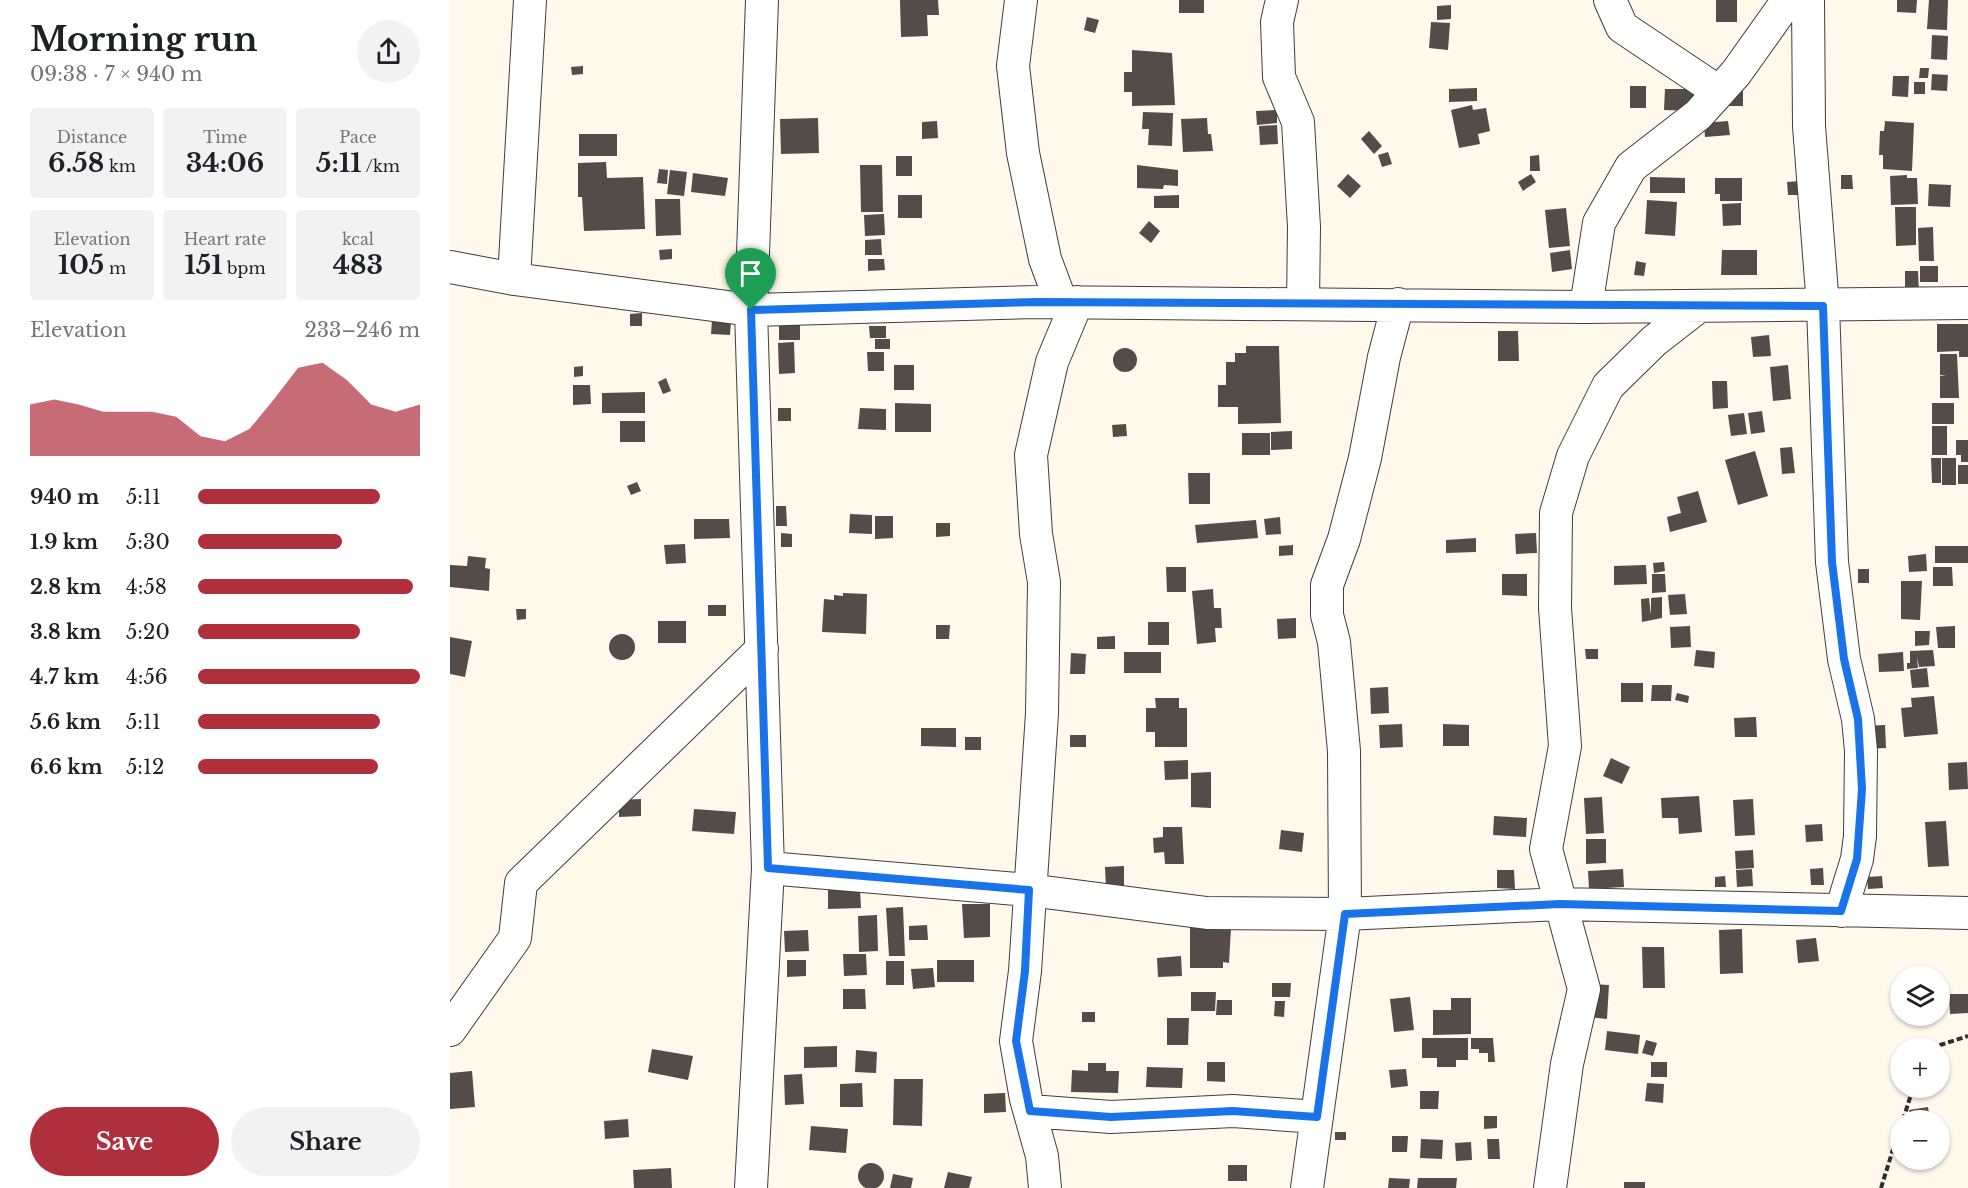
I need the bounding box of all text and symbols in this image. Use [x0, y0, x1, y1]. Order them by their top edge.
text: Morning run [30, 19, 258, 60]
button: share [357, 20, 420, 83]
text: 09:38 · 7 × 940 m [30, 62, 202, 86]
text: Distance [57, 127, 127, 147]
text: Time [203, 127, 247, 147]
text: Pace [339, 127, 377, 147]
text: 6.58 [48, 147, 104, 179]
text: 34:06 [186, 147, 264, 179]
text: 5:11 [316, 147, 362, 179]
text: km [104, 156, 136, 176]
text: /km [362, 156, 400, 176]
text: Elevation [53, 229, 131, 249]
text: Heart rate [184, 229, 266, 249]
text: kcal [342, 229, 374, 249]
pin [725, 248, 776, 310]
text: 105 [58, 249, 104, 281]
text: 151 [184, 249, 223, 281]
text: 483 [333, 249, 383, 281]
icon: arrive [734, 257, 767, 290]
text: m [104, 258, 126, 278]
text: bpm [223, 258, 266, 278]
text: Elevation [30, 318, 127, 342]
text: 233–246 m [304, 318, 420, 342]
text: 940 m [30, 485, 99, 509]
text: 5:11 [126, 485, 161, 509]
text: 1.9 km [30, 530, 98, 554]
text: 5:30 [126, 530, 170, 554]
text: 2.8 km [30, 575, 102, 599]
text: 4:58 [126, 575, 167, 599]
text: 3.8 km [30, 620, 101, 644]
text: 5:20 [126, 620, 170, 644]
text: 4.7 km [30, 665, 99, 689]
text: 4:56 [126, 665, 168, 689]
text: 5.6 km [30, 710, 101, 734]
text: 5:11 [126, 710, 161, 734]
text: 6.6 km [30, 755, 103, 779]
text: 5:12 [126, 755, 164, 779]
map controls [1890, 966, 1950, 1170]
button: layers [1890, 966, 1950, 1026]
button: + [1890, 1038, 1950, 1098]
button: Save [30, 1107, 219, 1176]
button: Share [231, 1107, 420, 1176]
button: − [1890, 1110, 1950, 1170]

